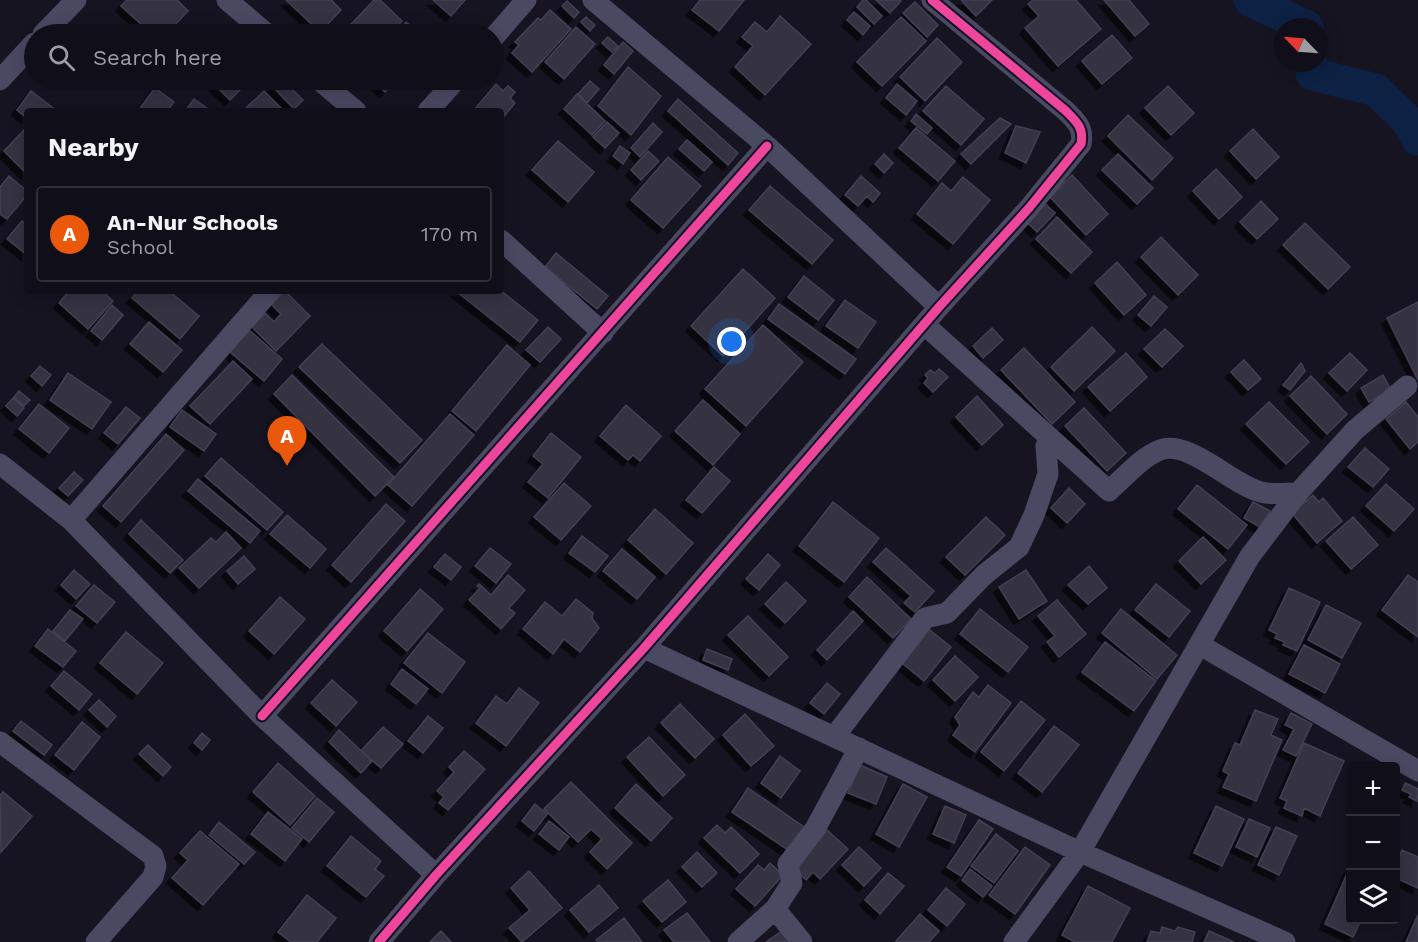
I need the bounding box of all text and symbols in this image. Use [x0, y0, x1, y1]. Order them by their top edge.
north arrow [1274, 18, 1328, 72]
search box [24, 24, 504, 90]
icon: search [45, 41, 78, 74]
text: Search here [93, 45, 222, 70]
text: Nearby [48, 132, 139, 162]
text: An-Nur Schools [107, 210, 278, 235]
text: A [63, 222, 76, 246]
text: 170 m [421, 222, 478, 246]
text: School [107, 235, 174, 259]
your location [717, 327, 746, 356]
pin: A [268, 416, 306, 466]
map controls [1346, 762, 1400, 924]
button: + [1346, 762, 1400, 816]
button: − [1346, 816, 1400, 870]
button: layers [1346, 870, 1400, 924]

